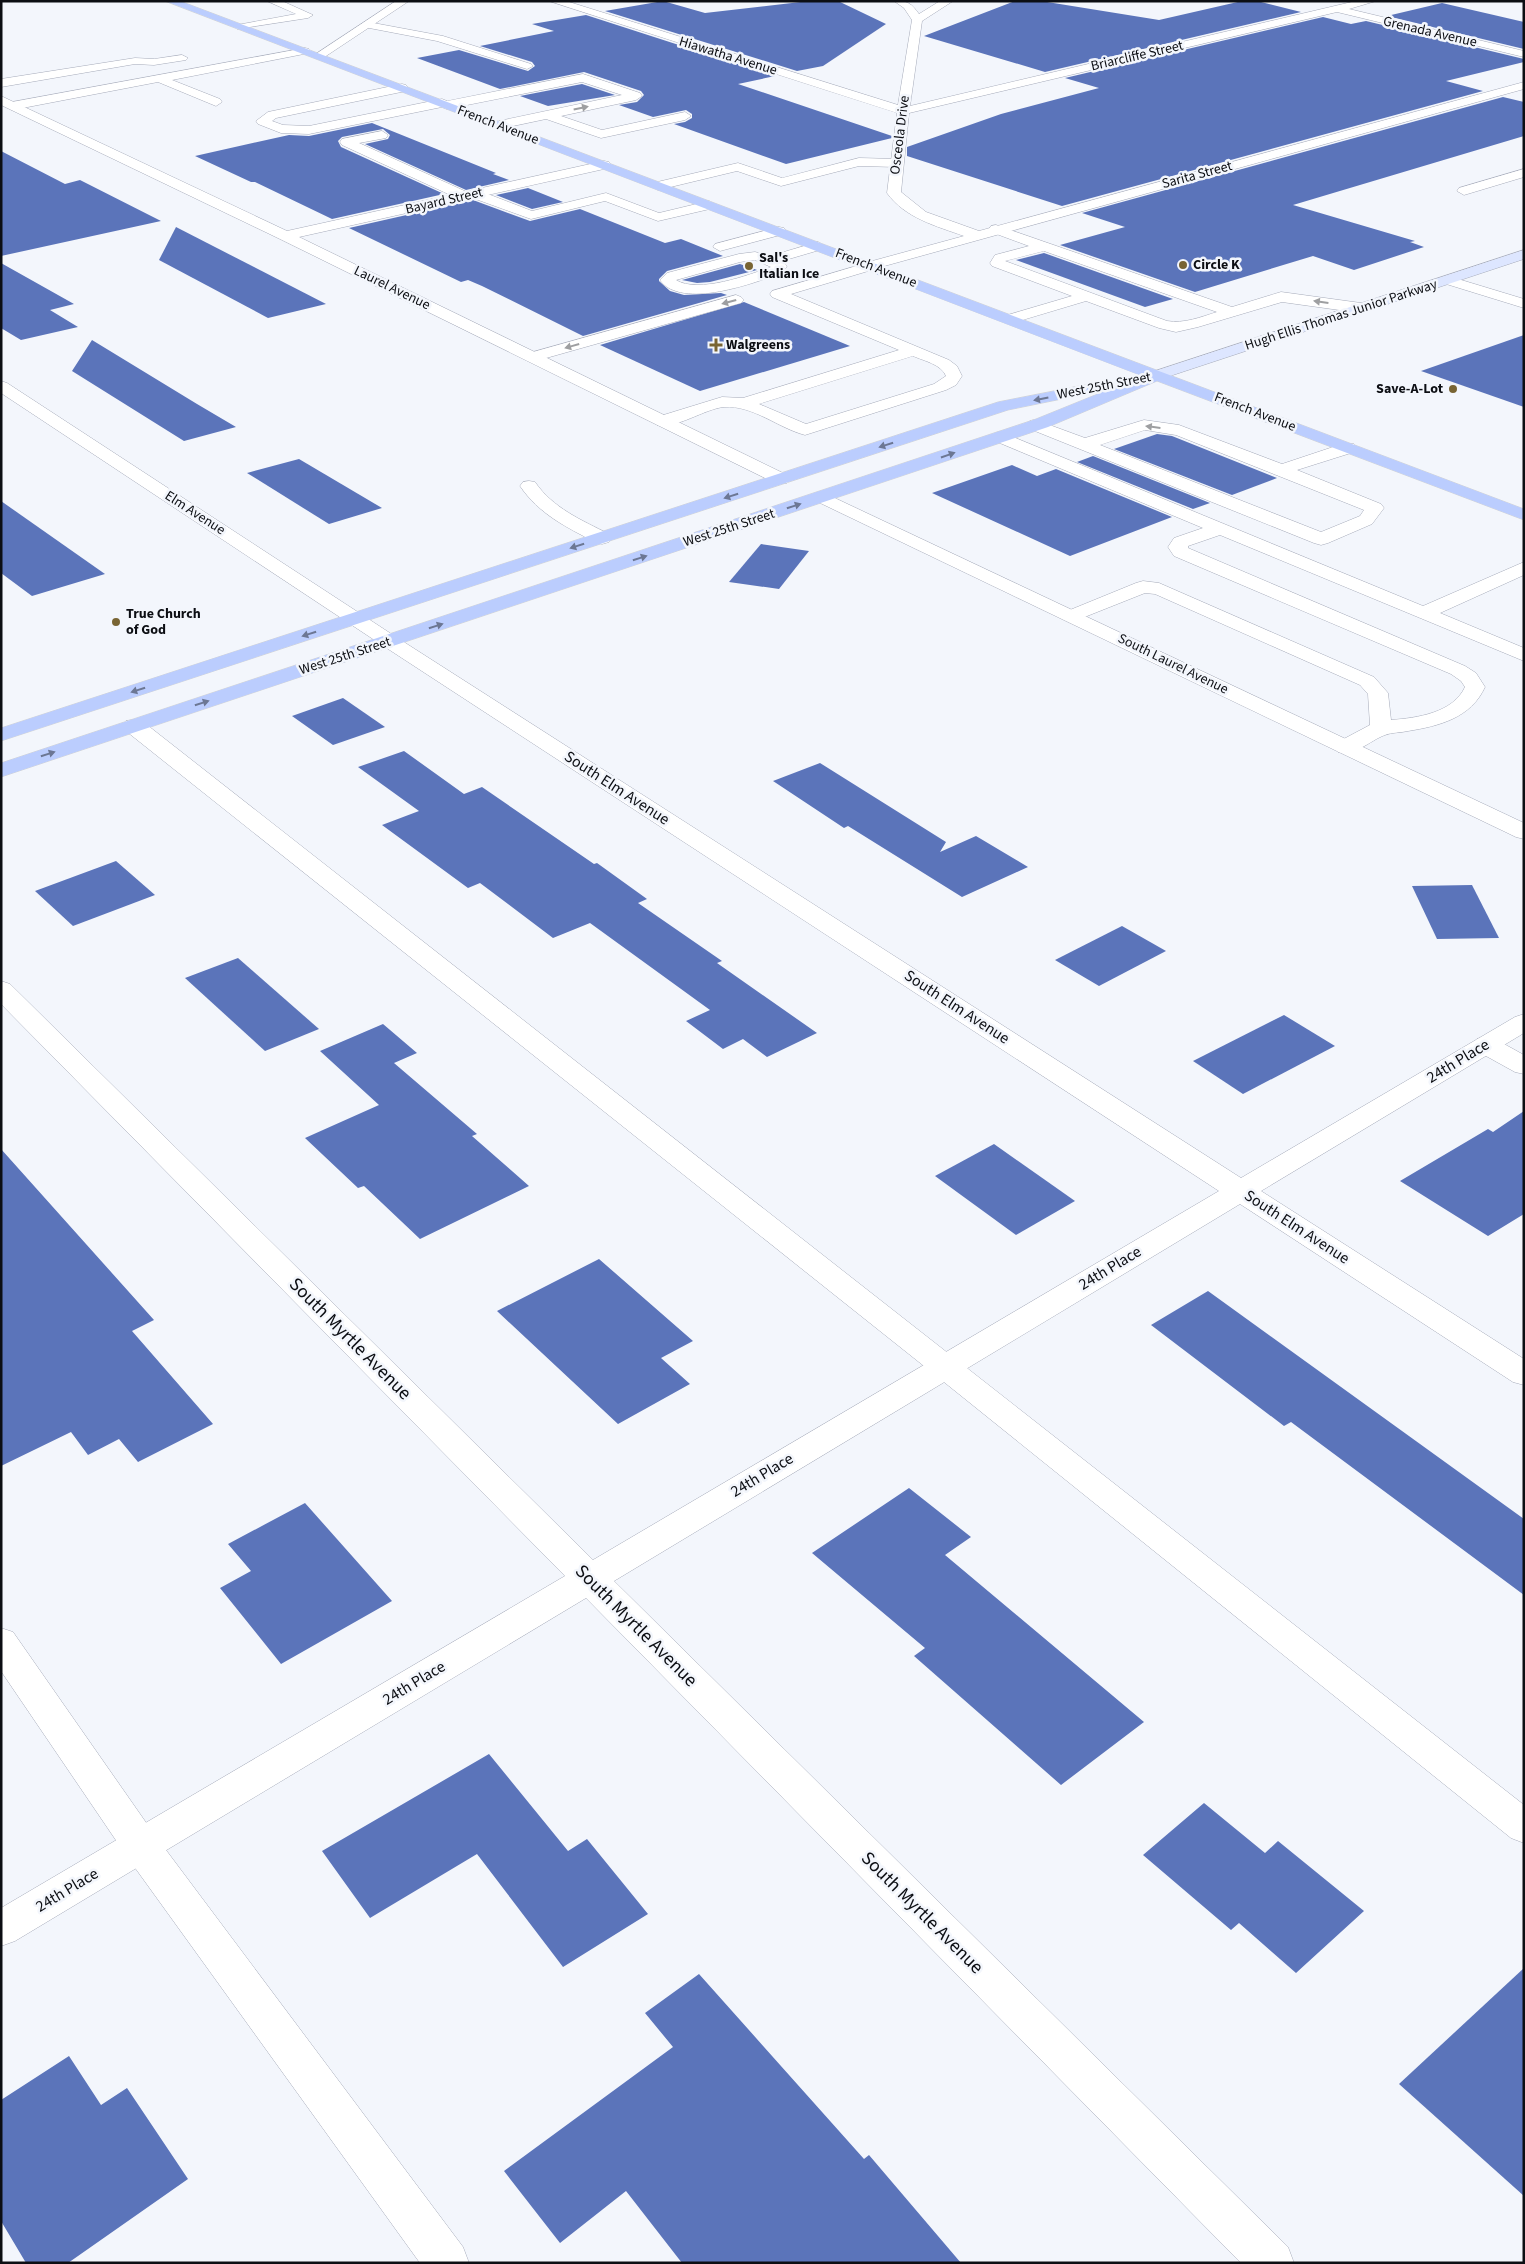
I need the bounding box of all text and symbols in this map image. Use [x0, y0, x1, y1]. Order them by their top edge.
street label: Grenada Avenue [1381, 11, 1479, 53]
street label: Hiawatha Avenue [676, 32, 780, 80]
street label: Briarcliffe Street [1089, 36, 1186, 76]
street label: Osceola Drive [885, 94, 915, 176]
street label: French Avenue [454, 100, 542, 150]
one-way arrow [573, 104, 588, 112]
street label: Sarita Street [1160, 156, 1235, 194]
street label: Bayard Street [403, 182, 485, 220]
street label: French Avenue [832, 243, 920, 293]
place label: Sal's Italian Ice [759, 248, 819, 284]
place label: Circle K [1193, 255, 1240, 275]
marker: Circle K [1177, 259, 1189, 271]
marker: Sal's Italian Ice [743, 260, 755, 272]
street label: Laurel Avenue [350, 261, 434, 315]
street label: Hugh Ellis Thomas Junior Parkway [1242, 274, 1440, 356]
one-way arrow [721, 298, 736, 306]
one-way arrow [1313, 298, 1329, 306]
place label: Walgreens [726, 335, 790, 355]
marker: Walgreens [710, 339, 722, 351]
one-way arrow [565, 342, 580, 350]
street label: West 25th Street [1055, 367, 1153, 405]
place label: Save-A-Lot [1376, 379, 1444, 399]
marker: Save-A-Lot [1447, 383, 1459, 395]
street label: French Avenue [1211, 387, 1299, 437]
one-way arrow [1034, 395, 1049, 403]
one-way arrow [1144, 422, 1160, 430]
one-way arrow [878, 442, 893, 449]
one-way arrow [941, 450, 956, 458]
street label: Elm Avenue [161, 486, 229, 540]
one-way arrow [723, 492, 738, 500]
one-way arrow [787, 502, 802, 510]
street label: West 25th Street [681, 504, 778, 552]
one-way arrow [569, 543, 584, 550]
one-way arrow [632, 554, 647, 561]
place label: True Church of God [126, 604, 201, 640]
marker: True Church of God [110, 616, 122, 628]
one-way arrow [428, 622, 443, 629]
street label: South Laurel Avenue [1114, 629, 1232, 699]
one-way arrow [301, 630, 316, 638]
street label: West 25th Street [297, 632, 394, 680]
one-way arrow [130, 687, 145, 694]
one-way arrow [195, 699, 210, 707]
street label: South Elm Avenue [560, 746, 674, 830]
one-way arrow [40, 750, 55, 758]
street label: South Elm Avenue [900, 965, 1014, 1049]
street label: 24th Place [1423, 1034, 1493, 1088]
street label: South Elm Avenue [1240, 1185, 1354, 1269]
street label: 24th Place [1075, 1241, 1145, 1295]
street label: South Myrtle Avenue [283, 1272, 417, 1406]
street label: 24th Place [727, 1448, 797, 1502]
street label: South Myrtle Avenue [569, 1559, 703, 1693]
street label: 24th Place [379, 1656, 449, 1710]
street label: South Myrtle Avenue [855, 1846, 989, 1980]
street label: 24th Place [32, 1863, 102, 1917]

